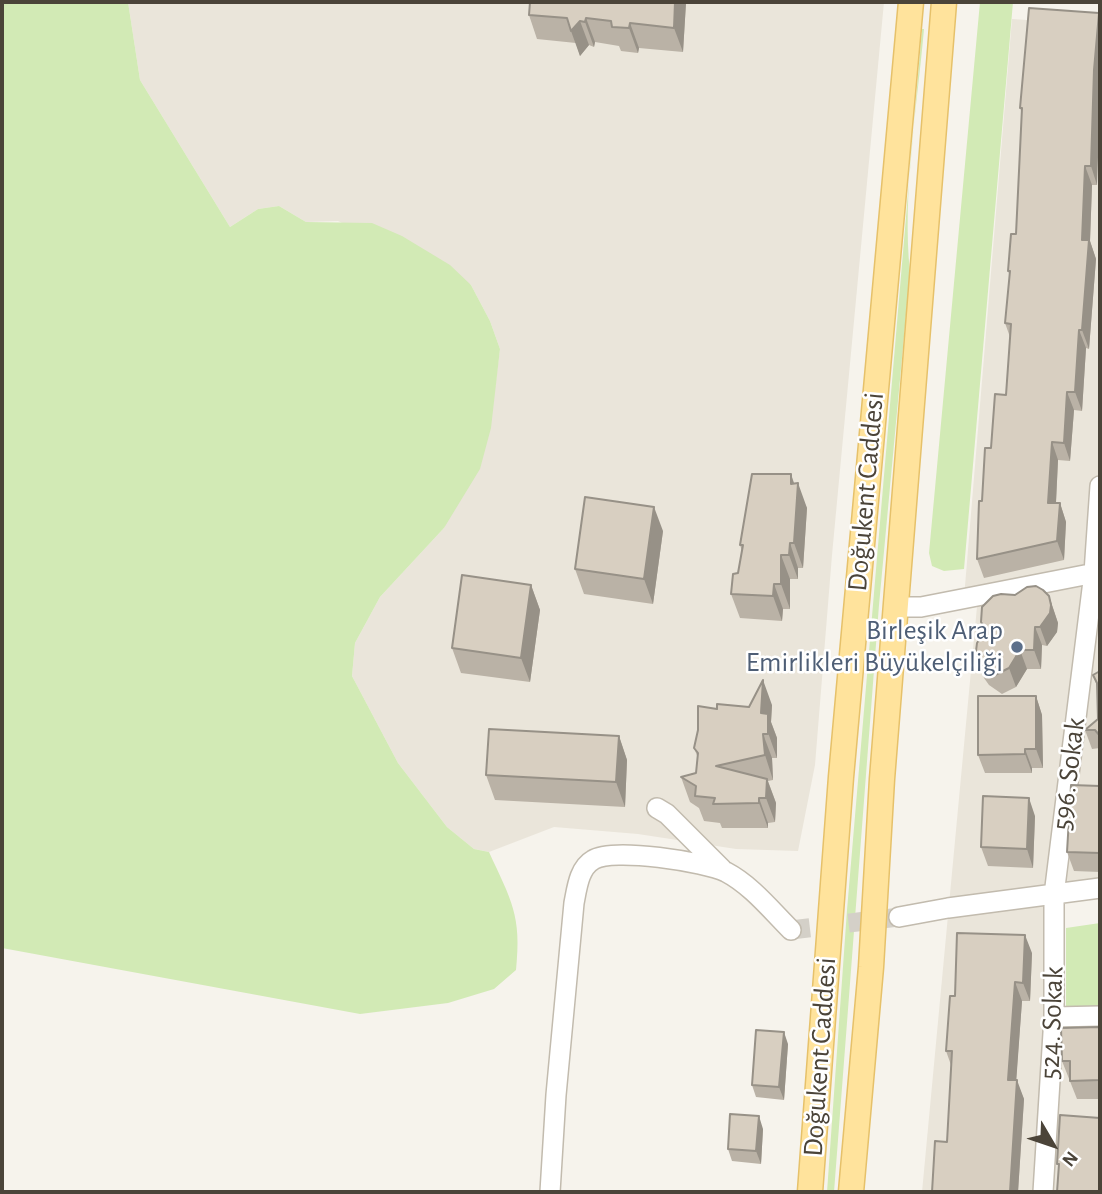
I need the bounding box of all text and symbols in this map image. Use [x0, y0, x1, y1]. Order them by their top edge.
street label: Doğukent Caddesi [841, 391, 891, 593]
place label: Birleşik Arap Emirlikleri Büyükelçiliği [746, 614, 1003, 680]
marker: Birleşik Arap Emirlikleri Büyükelçiliği [1009, 639, 1025, 655]
street label: 596. Sokak [1045, 716, 1093, 832]
street label: Doğukent Caddesi [796, 956, 844, 1158]
street label: 524. Sokak [1033, 966, 1071, 1080]
north arrow [1018, 1110, 1088, 1180]
text: N [1058, 1147, 1081, 1170]

